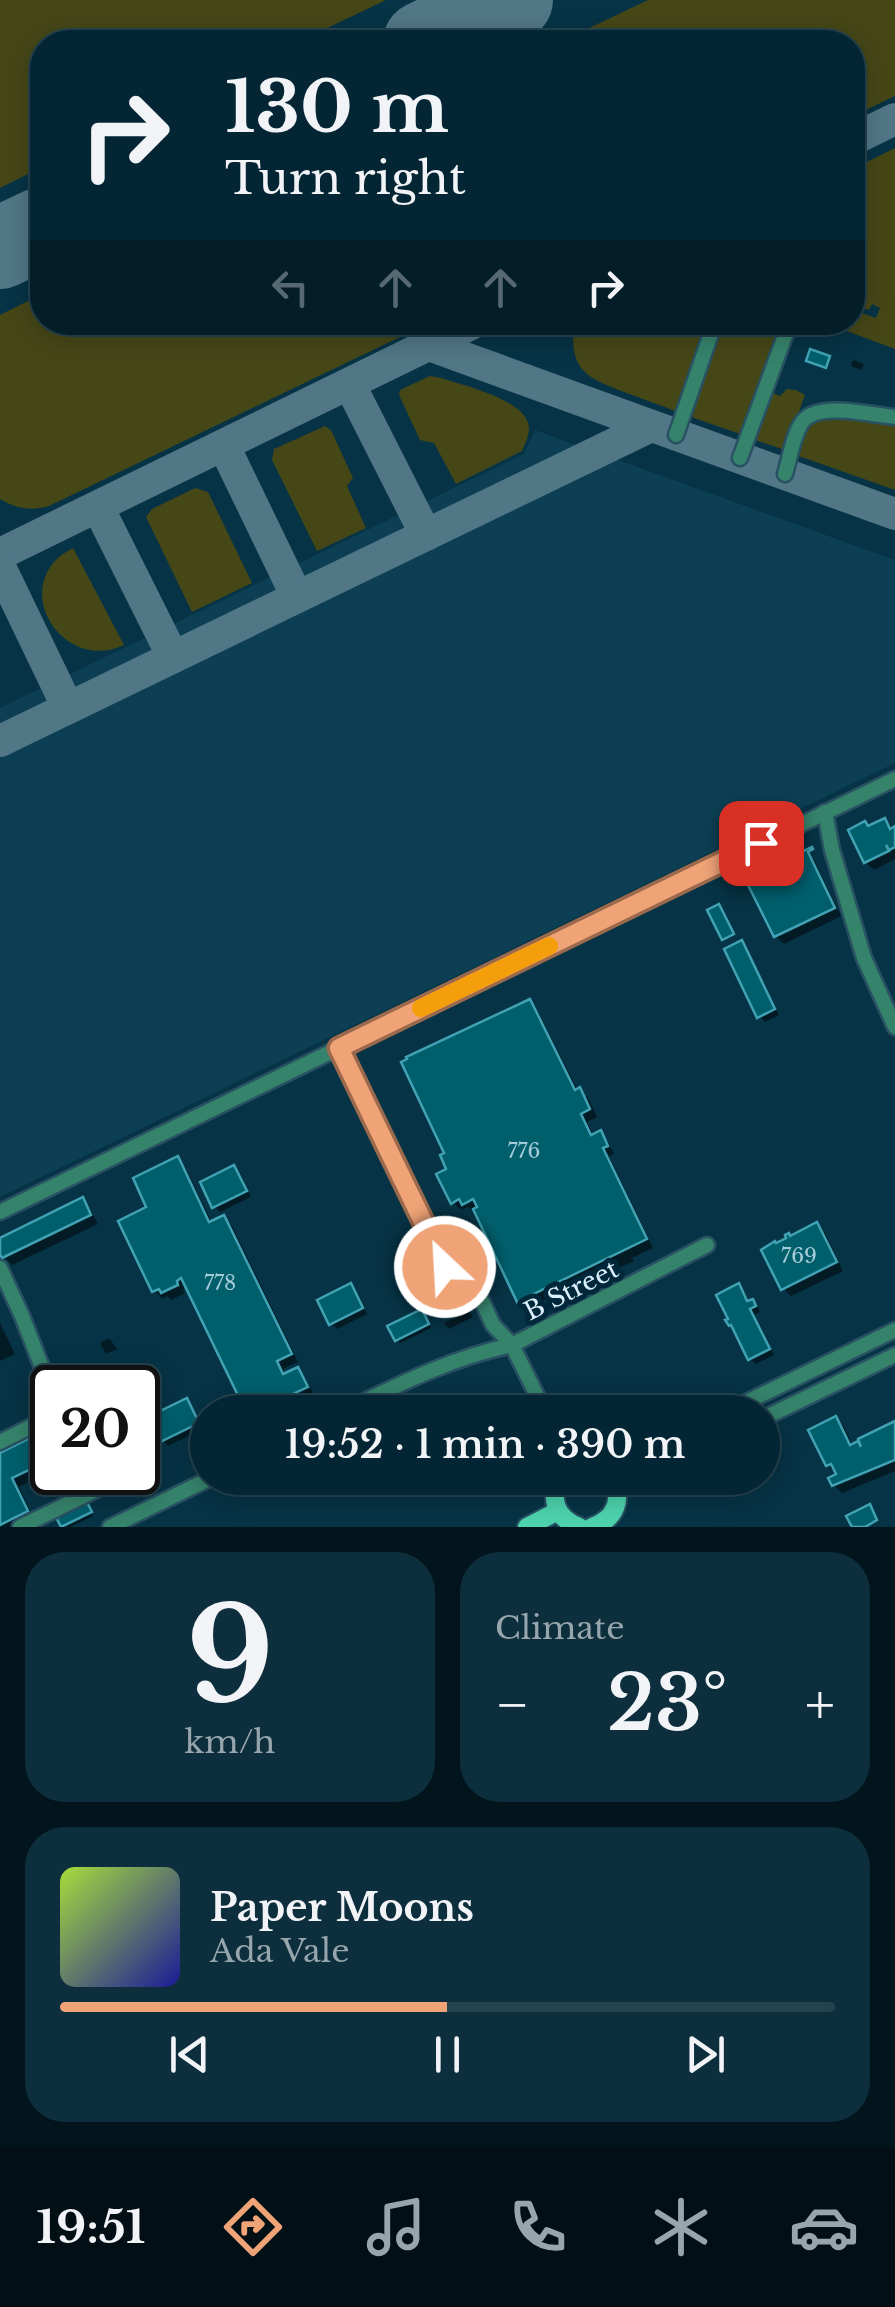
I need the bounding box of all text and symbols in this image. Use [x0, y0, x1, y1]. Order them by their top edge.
text: 130 m [225, 64, 449, 151]
icon: right [60, 70, 190, 200]
text: Turn right [225, 150, 466, 206]
icon: left [263, 260, 318, 315]
icon: ahead [368, 260, 423, 315]
icon: ahead [473, 260, 528, 315]
icon: right [578, 260, 633, 315]
pin [719, 801, 804, 886]
icon: arrive [734, 816, 789, 871]
house number: 776 [508, 1139, 540, 1163]
position arrow [393, 1215, 497, 1319]
house number: 769 [781, 1244, 817, 1268]
street label: B Street [519, 1253, 624, 1327]
house number: 778 [204, 1271, 236, 1295]
speed limit sign: 20 [30, 1365, 160, 1495]
text: 19:52 · 1 min · 390 m [285, 1421, 685, 1468]
text: 9 [186, 1576, 274, 1737]
text: Climate [495, 1608, 624, 1648]
text: 23° [607, 1657, 728, 1750]
text: − [495, 1671, 530, 1739]
text: + [805, 1671, 835, 1739]
text: km/h [185, 1722, 275, 1762]
text: Paper Moons [210, 1884, 474, 1931]
text: Ada Vale [210, 1931, 350, 1971]
icon: previous [162, 2027, 217, 2082]
icon: pause [420, 2027, 475, 2082]
icon: next [678, 2027, 733, 2082]
icon: directions [218, 2192, 288, 2262]
icon: music [361, 2192, 431, 2262]
icon: phone [503, 2192, 573, 2262]
icon: climate [646, 2192, 716, 2262]
icon: car [789, 2192, 859, 2262]
text: 19:51 [36, 2199, 145, 2255]

